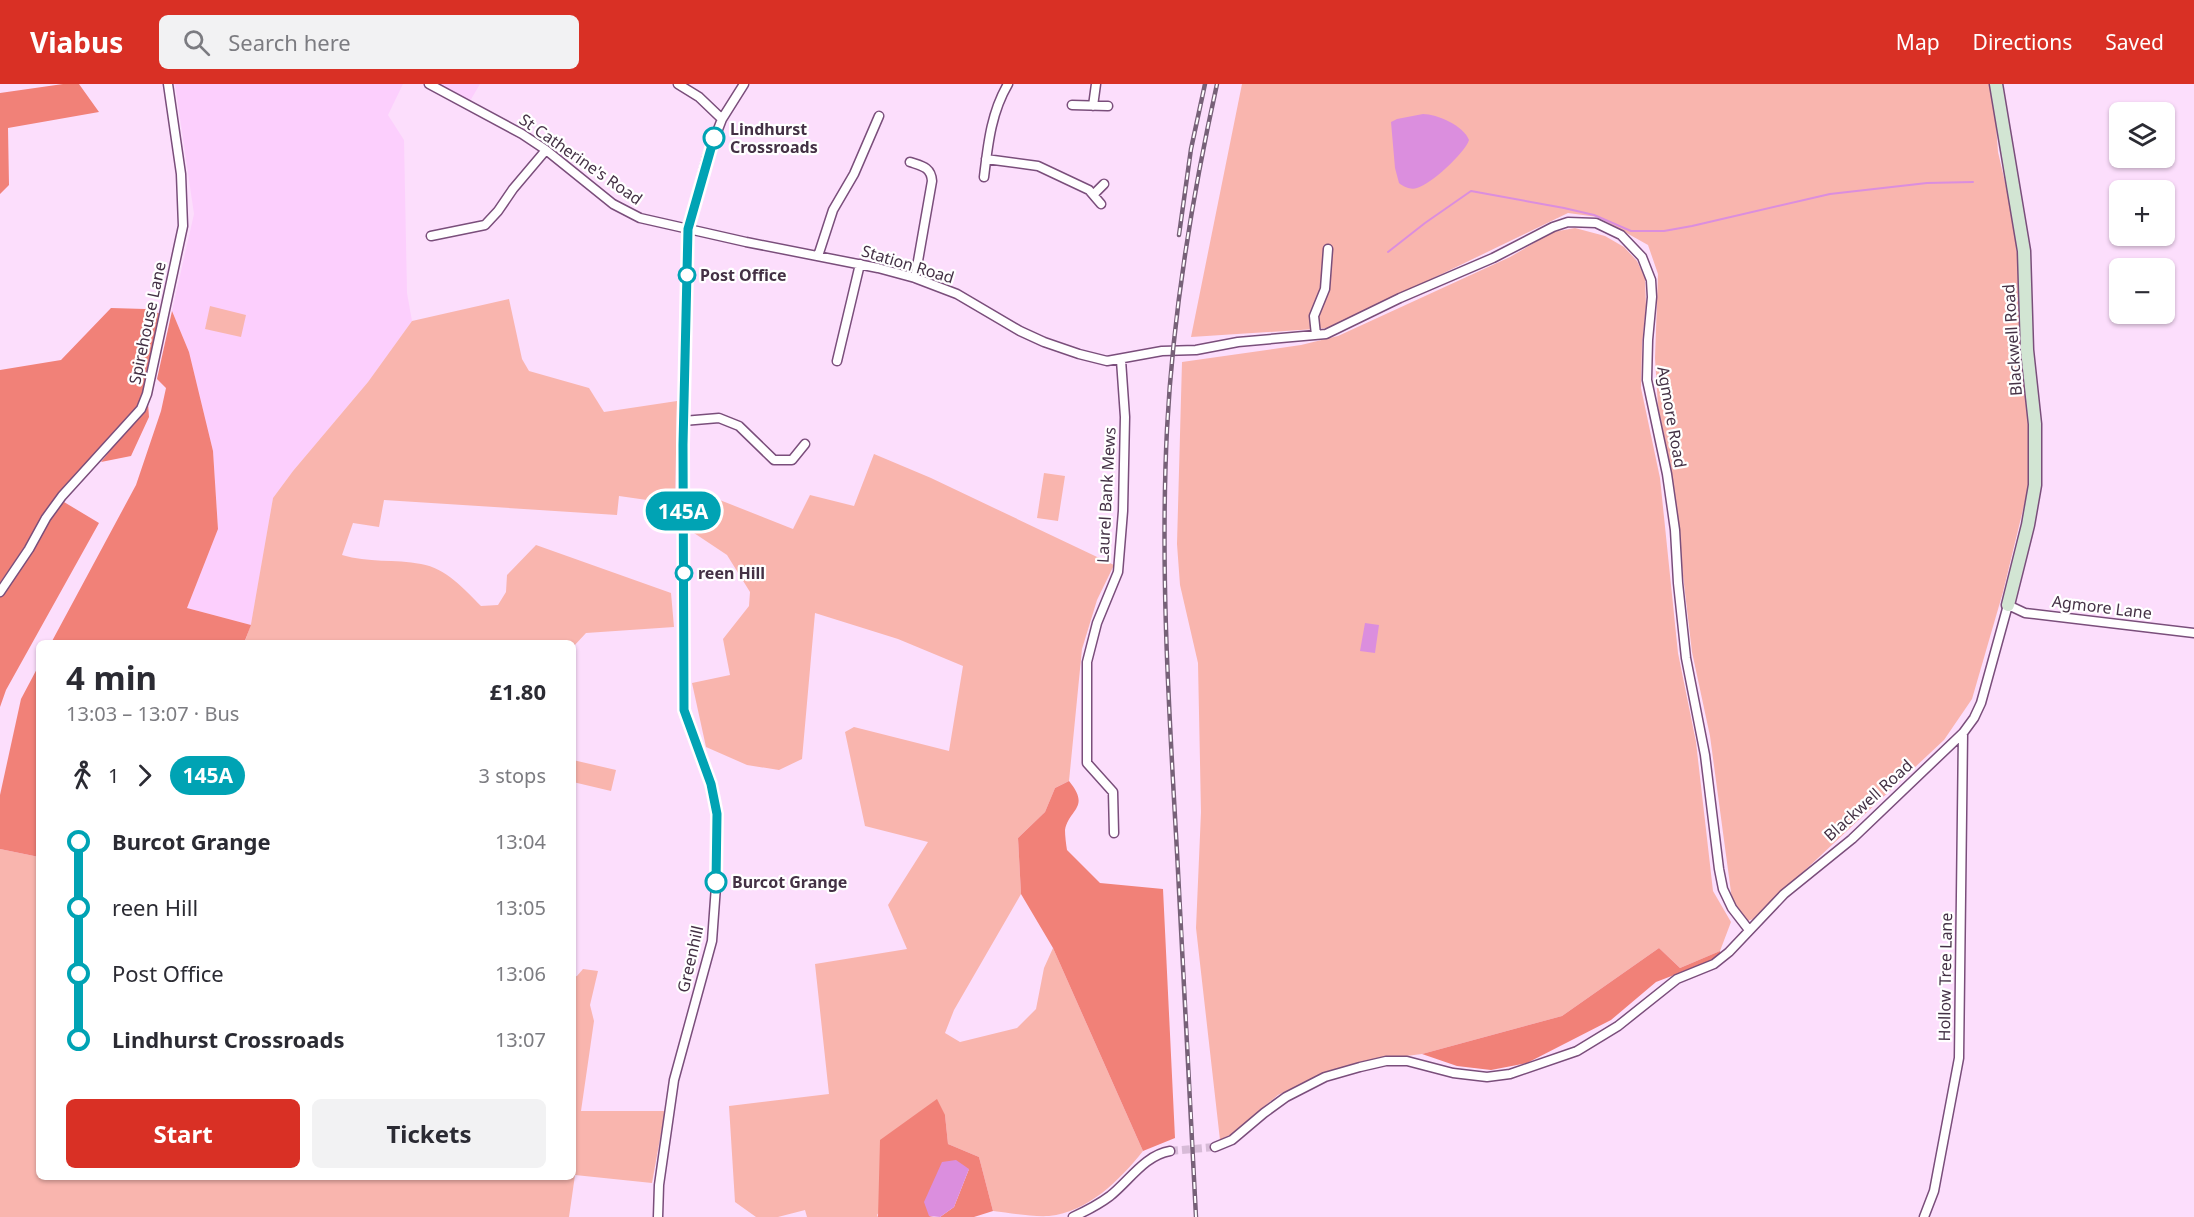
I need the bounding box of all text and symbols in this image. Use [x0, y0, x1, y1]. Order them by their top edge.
search box [159, 15, 579, 69]
text: Viabus [30, 23, 123, 61]
icon: search [180, 26, 213, 59]
text: Search here [228, 27, 351, 57]
text: Map [1896, 28, 1940, 56]
text: Directions [1973, 28, 2072, 56]
text: Saved [2105, 28, 2164, 56]
map controls [2109, 102, 2175, 324]
button: layers [2109, 102, 2175, 168]
street label: St Catherine's Road [515, 108, 647, 210]
place label: Lindhurst Crossroads [730, 118, 818, 158]
marker: Lindhurst Crossroads [703, 127, 725, 149]
button: + [2109, 180, 2175, 246]
street label: Station Road [859, 240, 957, 288]
button: − [2109, 258, 2175, 324]
street label: Spirehouse Lane [123, 260, 171, 386]
place label: Post Office [700, 264, 787, 286]
marker: Post Office [678, 266, 696, 284]
street label: Blackwell Road [1997, 283, 2027, 397]
street label: Agmore Road [1652, 365, 1692, 469]
street label: Laurel Bank Mews [1091, 426, 1121, 564]
line badge: 145A [641, 492, 725, 530]
text: 145A [658, 497, 708, 525]
place label: reen Hill [698, 562, 765, 584]
marker: reen Hill [675, 564, 693, 582]
street label: Agmore Lane [2051, 590, 2153, 624]
text: 4 min [66, 655, 157, 700]
text: £1.80 [489, 676, 546, 706]
text: 13:03 – 13:07 · Bus [66, 700, 239, 727]
street label: Blackwell Road [1819, 754, 1917, 846]
icon: walk [66, 759, 99, 792]
icon: forward [128, 759, 161, 792]
text: 145A [182, 761, 233, 789]
text: 1 [108, 762, 119, 789]
text: 3 stops [479, 762, 546, 789]
text: Burcot Grange [112, 826, 271, 856]
text: 13:04 [495, 828, 546, 855]
marker: Burcot Grange [705, 871, 727, 893]
place label: Burcot Grange [732, 871, 847, 893]
text: reen Hill [112, 892, 198, 922]
text: 13:05 [495, 894, 546, 921]
street label: Hollow Tree Lane [1933, 912, 1957, 1042]
street label: Greenhill [672, 923, 708, 995]
text: Post Office [112, 958, 224, 988]
text: 13:06 [495, 960, 546, 987]
text: Lindhurst Crossroads [112, 1024, 344, 1054]
text: 13:07 [495, 1026, 546, 1053]
button: Start [66, 1099, 300, 1168]
button: Tickets [312, 1099, 546, 1168]

